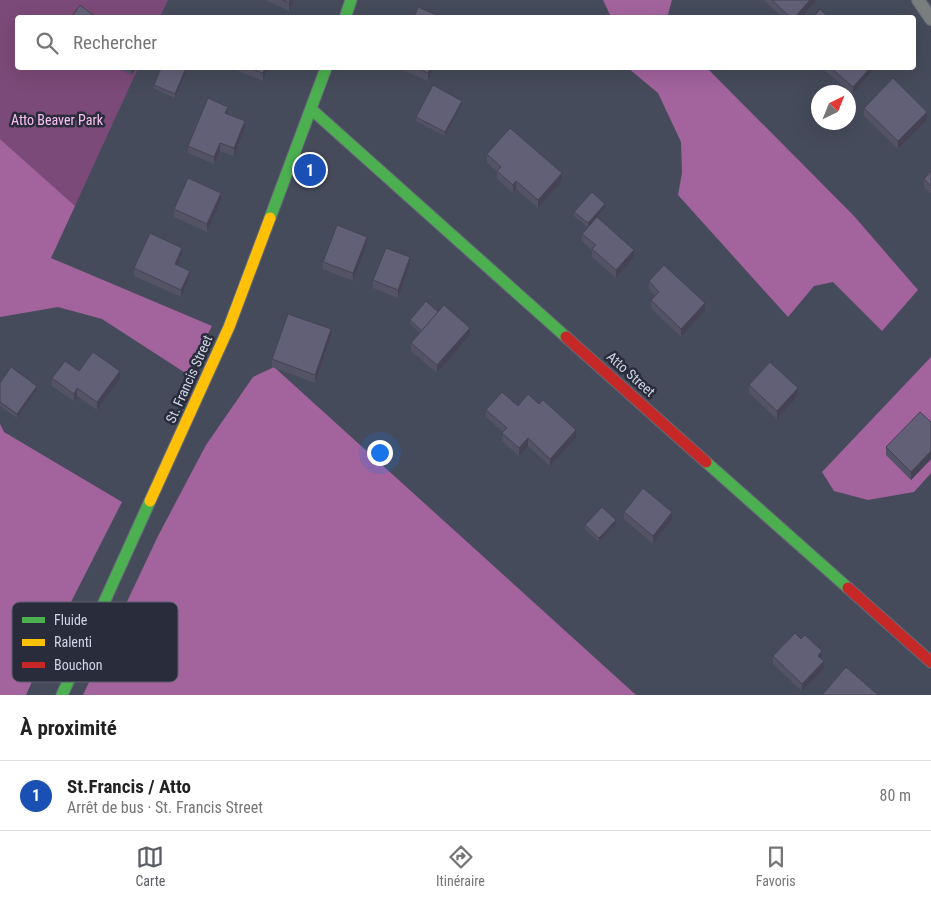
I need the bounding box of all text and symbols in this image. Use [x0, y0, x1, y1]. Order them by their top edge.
search box [15, 15, 916, 70]
icon: search [33, 29, 61, 57]
text: Rechercher [73, 31, 157, 54]
north arrow [811, 85, 856, 130]
park label: Atto Beaver Park [11, 112, 104, 128]
pin: 1 [294, 151, 326, 189]
street label: St. Francis Street [162, 333, 216, 425]
street label: Atto Street [604, 348, 658, 400]
your location [367, 440, 393, 466]
legend [12, 602, 178, 682]
text: Fluide [54, 612, 88, 628]
text: Ralenti [54, 634, 92, 650]
text: Bouchon [54, 657, 102, 673]
text: À proximité [20, 716, 117, 740]
text: St.Francis / Atto [67, 775, 191, 798]
text: 1 [32, 786, 40, 805]
text: 80 m [879, 786, 911, 805]
text: Arrêt de bus · St. Francis Street [67, 798, 263, 817]
tab: Carte [135, 843, 165, 889]
tab: Itinéraire [436, 843, 485, 889]
tab: Favoris [756, 843, 796, 889]

